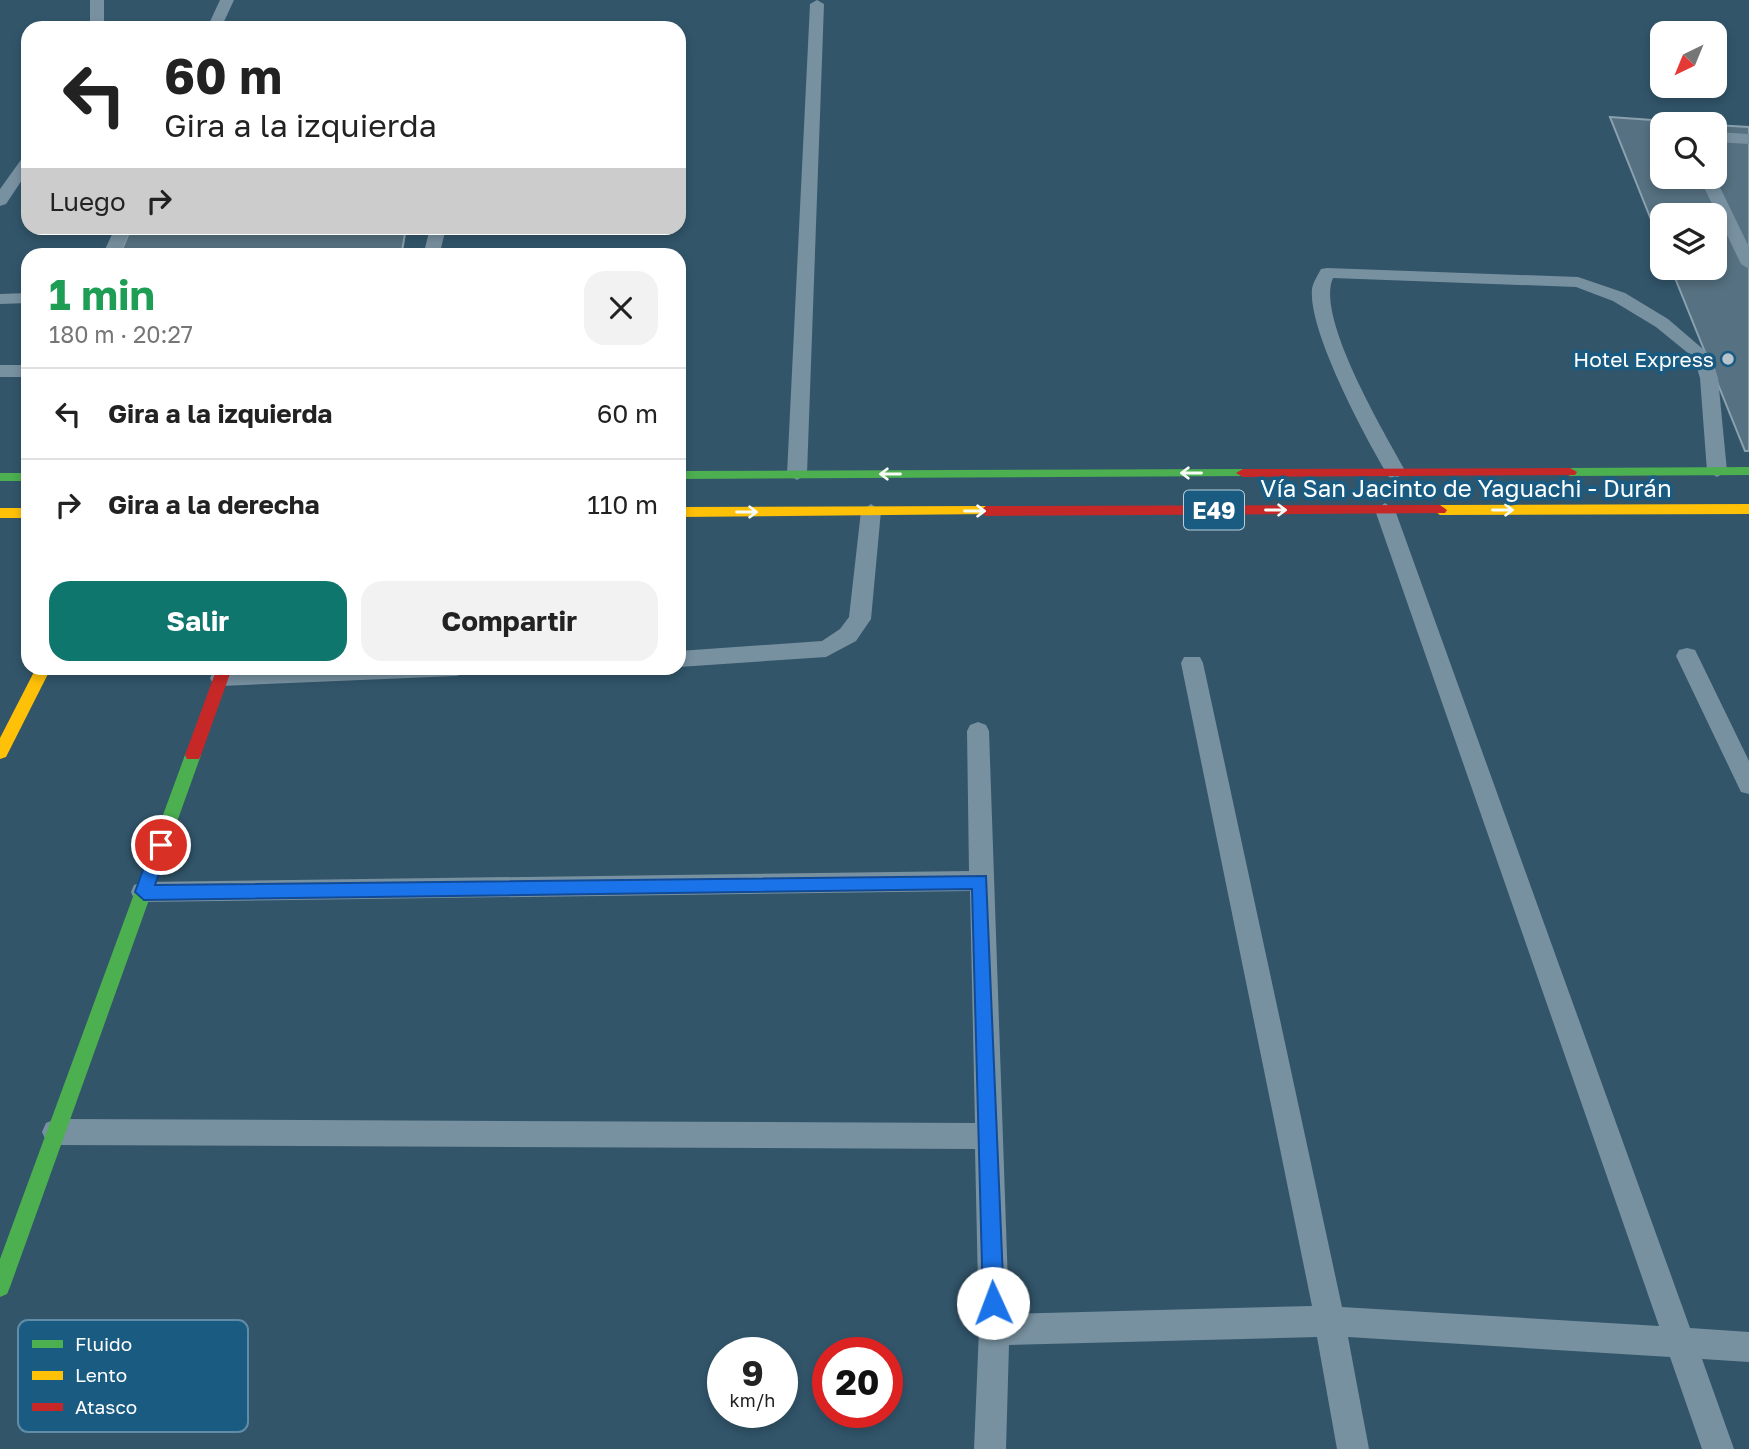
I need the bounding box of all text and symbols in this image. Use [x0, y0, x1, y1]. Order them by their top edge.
north arrow [1650, 21, 1727, 98]
map controls [1650, 21, 1727, 280]
text: 60 m [164, 46, 282, 105]
icon: left [49, 49, 140, 140]
text: Gira a la izquierda [164, 106, 437, 144]
button: search [1650, 112, 1727, 189]
icon: right [140, 182, 178, 220]
text: Luego [49, 186, 126, 217]
button: layers [1650, 203, 1727, 280]
text: 1 min [49, 269, 155, 319]
button: close [584, 271, 658, 345]
text: 180 m · 20:27 [49, 320, 193, 348]
place label: Hotel Express [1573, 346, 1714, 372]
marker: Hotel Express [1720, 351, 1736, 367]
icon: left [49, 395, 87, 433]
text: Gira a la izquierda [108, 398, 332, 429]
text: 60 m [597, 398, 658, 429]
one-way arrow [1180, 466, 1203, 480]
one-way arrow [879, 467, 902, 481]
street label: Vía San Jacinto de Yaguachi - Durán [1260, 473, 1672, 502]
icon: right [49, 486, 87, 524]
text: Gira a la derecha [108, 489, 320, 520]
text: 110 m [587, 489, 658, 520]
road number: E49 [1184, 490, 1244, 530]
one-way arrow [1264, 503, 1287, 517]
one-way arrow [1491, 503, 1514, 517]
one-way arrow [963, 504, 986, 518]
one-way arrow [735, 505, 758, 519]
button: Salir [49, 581, 347, 661]
button: Compartir [361, 581, 658, 661]
pin [131, 815, 191, 875]
icon: arrive [142, 826, 180, 864]
position arrow [956, 1266, 1030, 1340]
legend [18, 1320, 248, 1432]
text: Fluido [75, 1332, 132, 1355]
speed limit sign: 20 [812, 1337, 903, 1428]
text: 9 [741, 1352, 764, 1394]
text: Lento [75, 1363, 127, 1386]
text: km/h [730, 1389, 775, 1411]
text: Atasco [75, 1395, 137, 1418]

